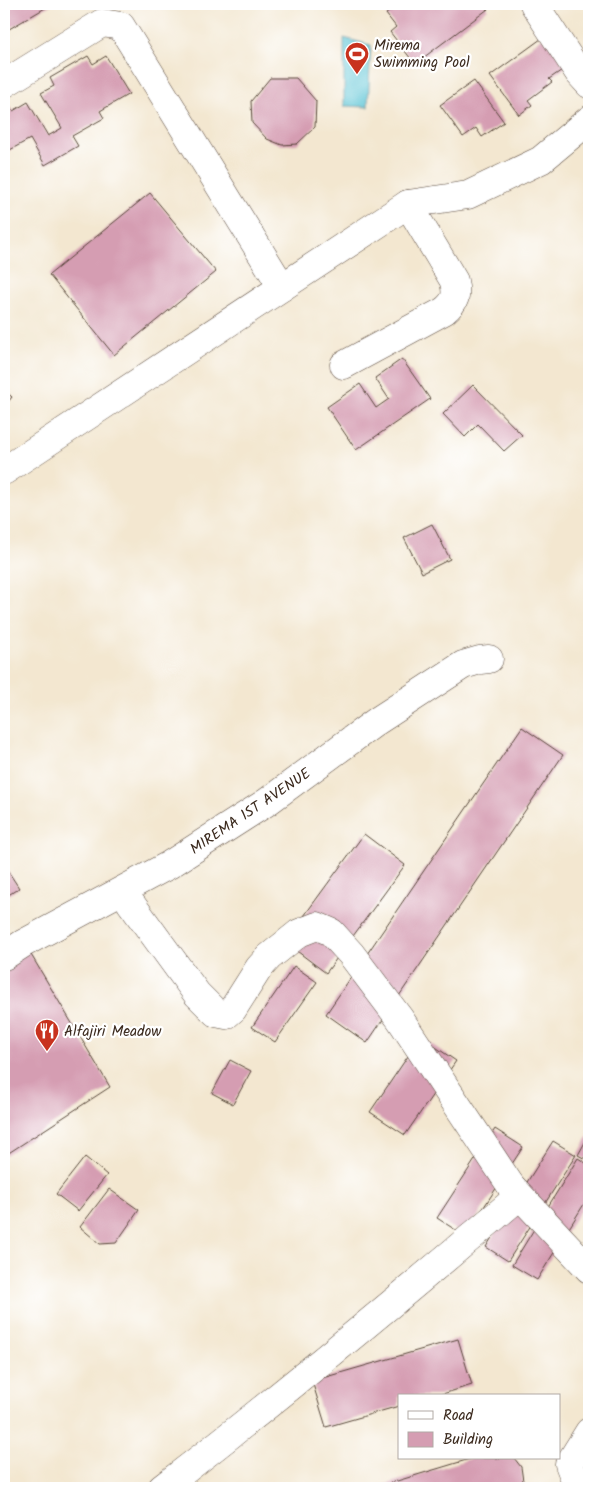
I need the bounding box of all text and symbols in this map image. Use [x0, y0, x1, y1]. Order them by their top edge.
place label: Mirema Swimming Pool [374, 34, 470, 75]
sports icon: Mirema Swimming Pool [344, 41, 370, 75]
street label: MIREMA 1ST AVENUE [185, 762, 317, 861]
restaurant icon: Alfajiri Meadow [34, 1018, 60, 1052]
place label: Alfajiri Meadow [64, 1020, 162, 1044]
legend [398, 1394, 560, 1460]
text: Road [443, 1404, 474, 1428]
text: Building [443, 1428, 493, 1452]

